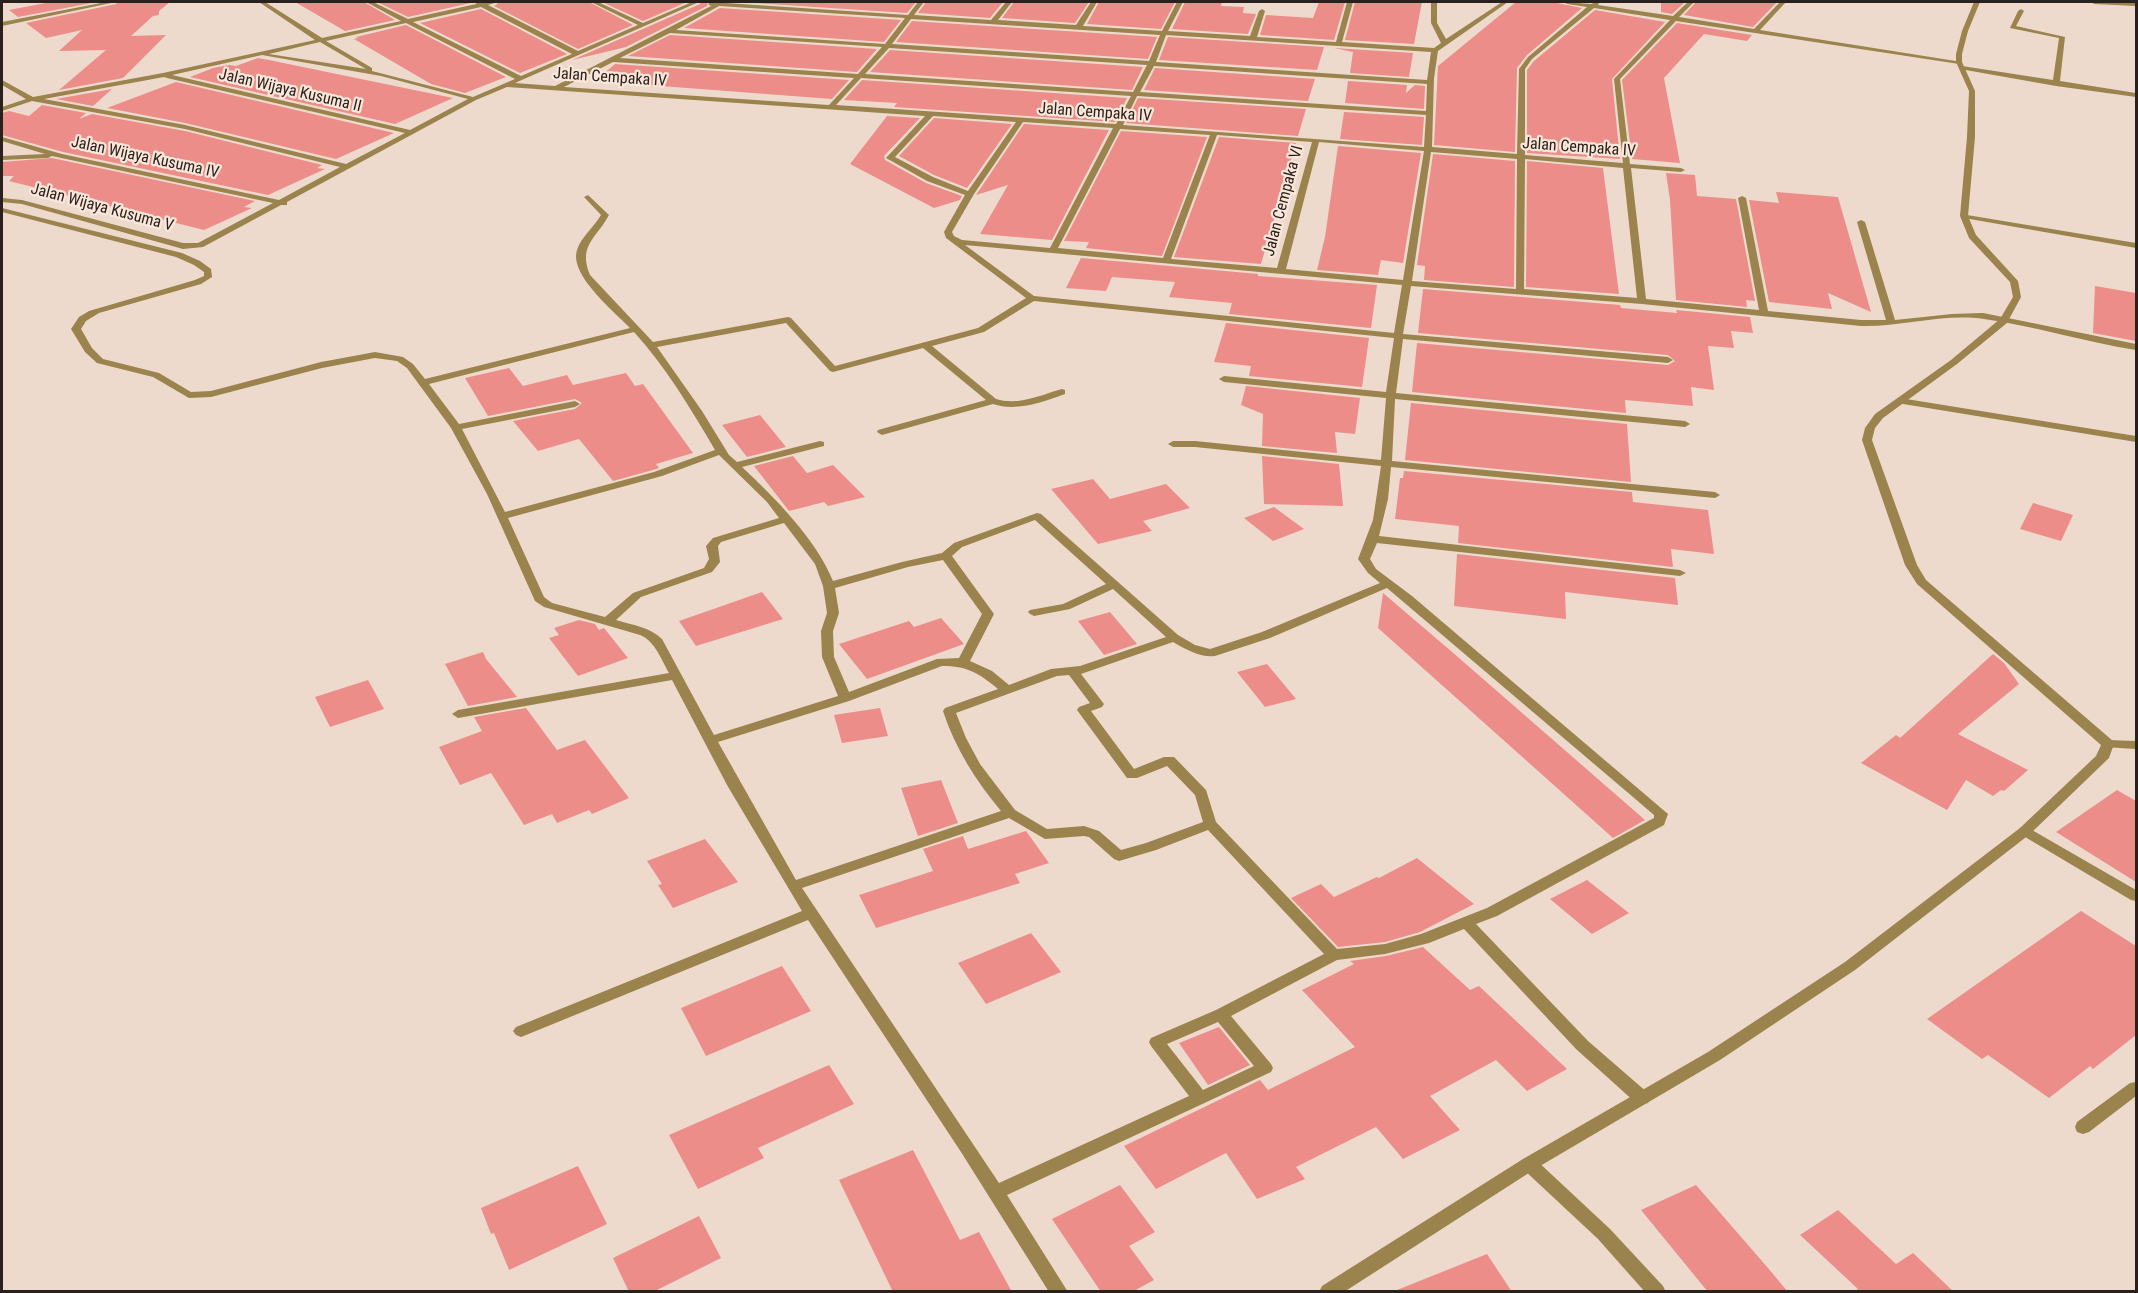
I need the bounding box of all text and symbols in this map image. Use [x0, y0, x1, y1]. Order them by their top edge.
street label: Jalan Cempaka IV [553, 64, 667, 92]
street label: Jalan Wijaya Kusuma II [217, 65, 363, 117]
street label: Jalan Cempaka IV [1038, 99, 1152, 127]
street label: Jalan Wijaya Kusuma IV [69, 133, 221, 183]
street label: Jalan Cempaka IV [1522, 134, 1636, 162]
street label: Jalan Cempaka VI [1260, 144, 1308, 258]
street label: Jalan Wijaya Kusuma V [29, 180, 175, 236]

